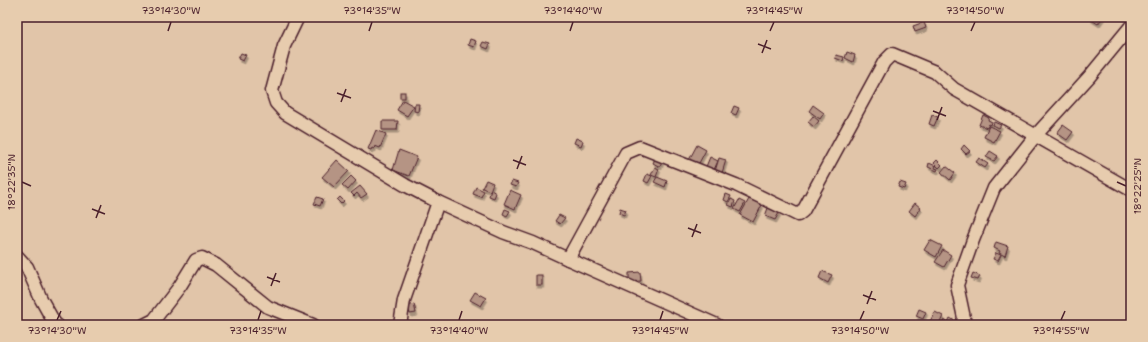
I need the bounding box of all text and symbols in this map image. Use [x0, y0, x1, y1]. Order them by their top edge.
text: 73°14'30"W [142, 4, 201, 17]
text: 73°14'35"W [343, 4, 401, 17]
text: 73°14'40"W [544, 4, 603, 17]
text: 73°14'45"W [745, 4, 803, 17]
text: 73°14'50"W [946, 4, 1005, 17]
text: 18°22'35"N [5, 154, 18, 210]
text: 18°22'25"N [1131, 158, 1144, 214]
text: 73°14'30"W [28, 324, 87, 337]
text: 73°14'35"W [229, 324, 287, 337]
text: 73°14'40"W [430, 324, 489, 337]
text: 73°14'45"W [631, 324, 689, 337]
text: 73°14'50"W [831, 324, 890, 337]
text: 73°14'55"W [1032, 324, 1090, 337]

